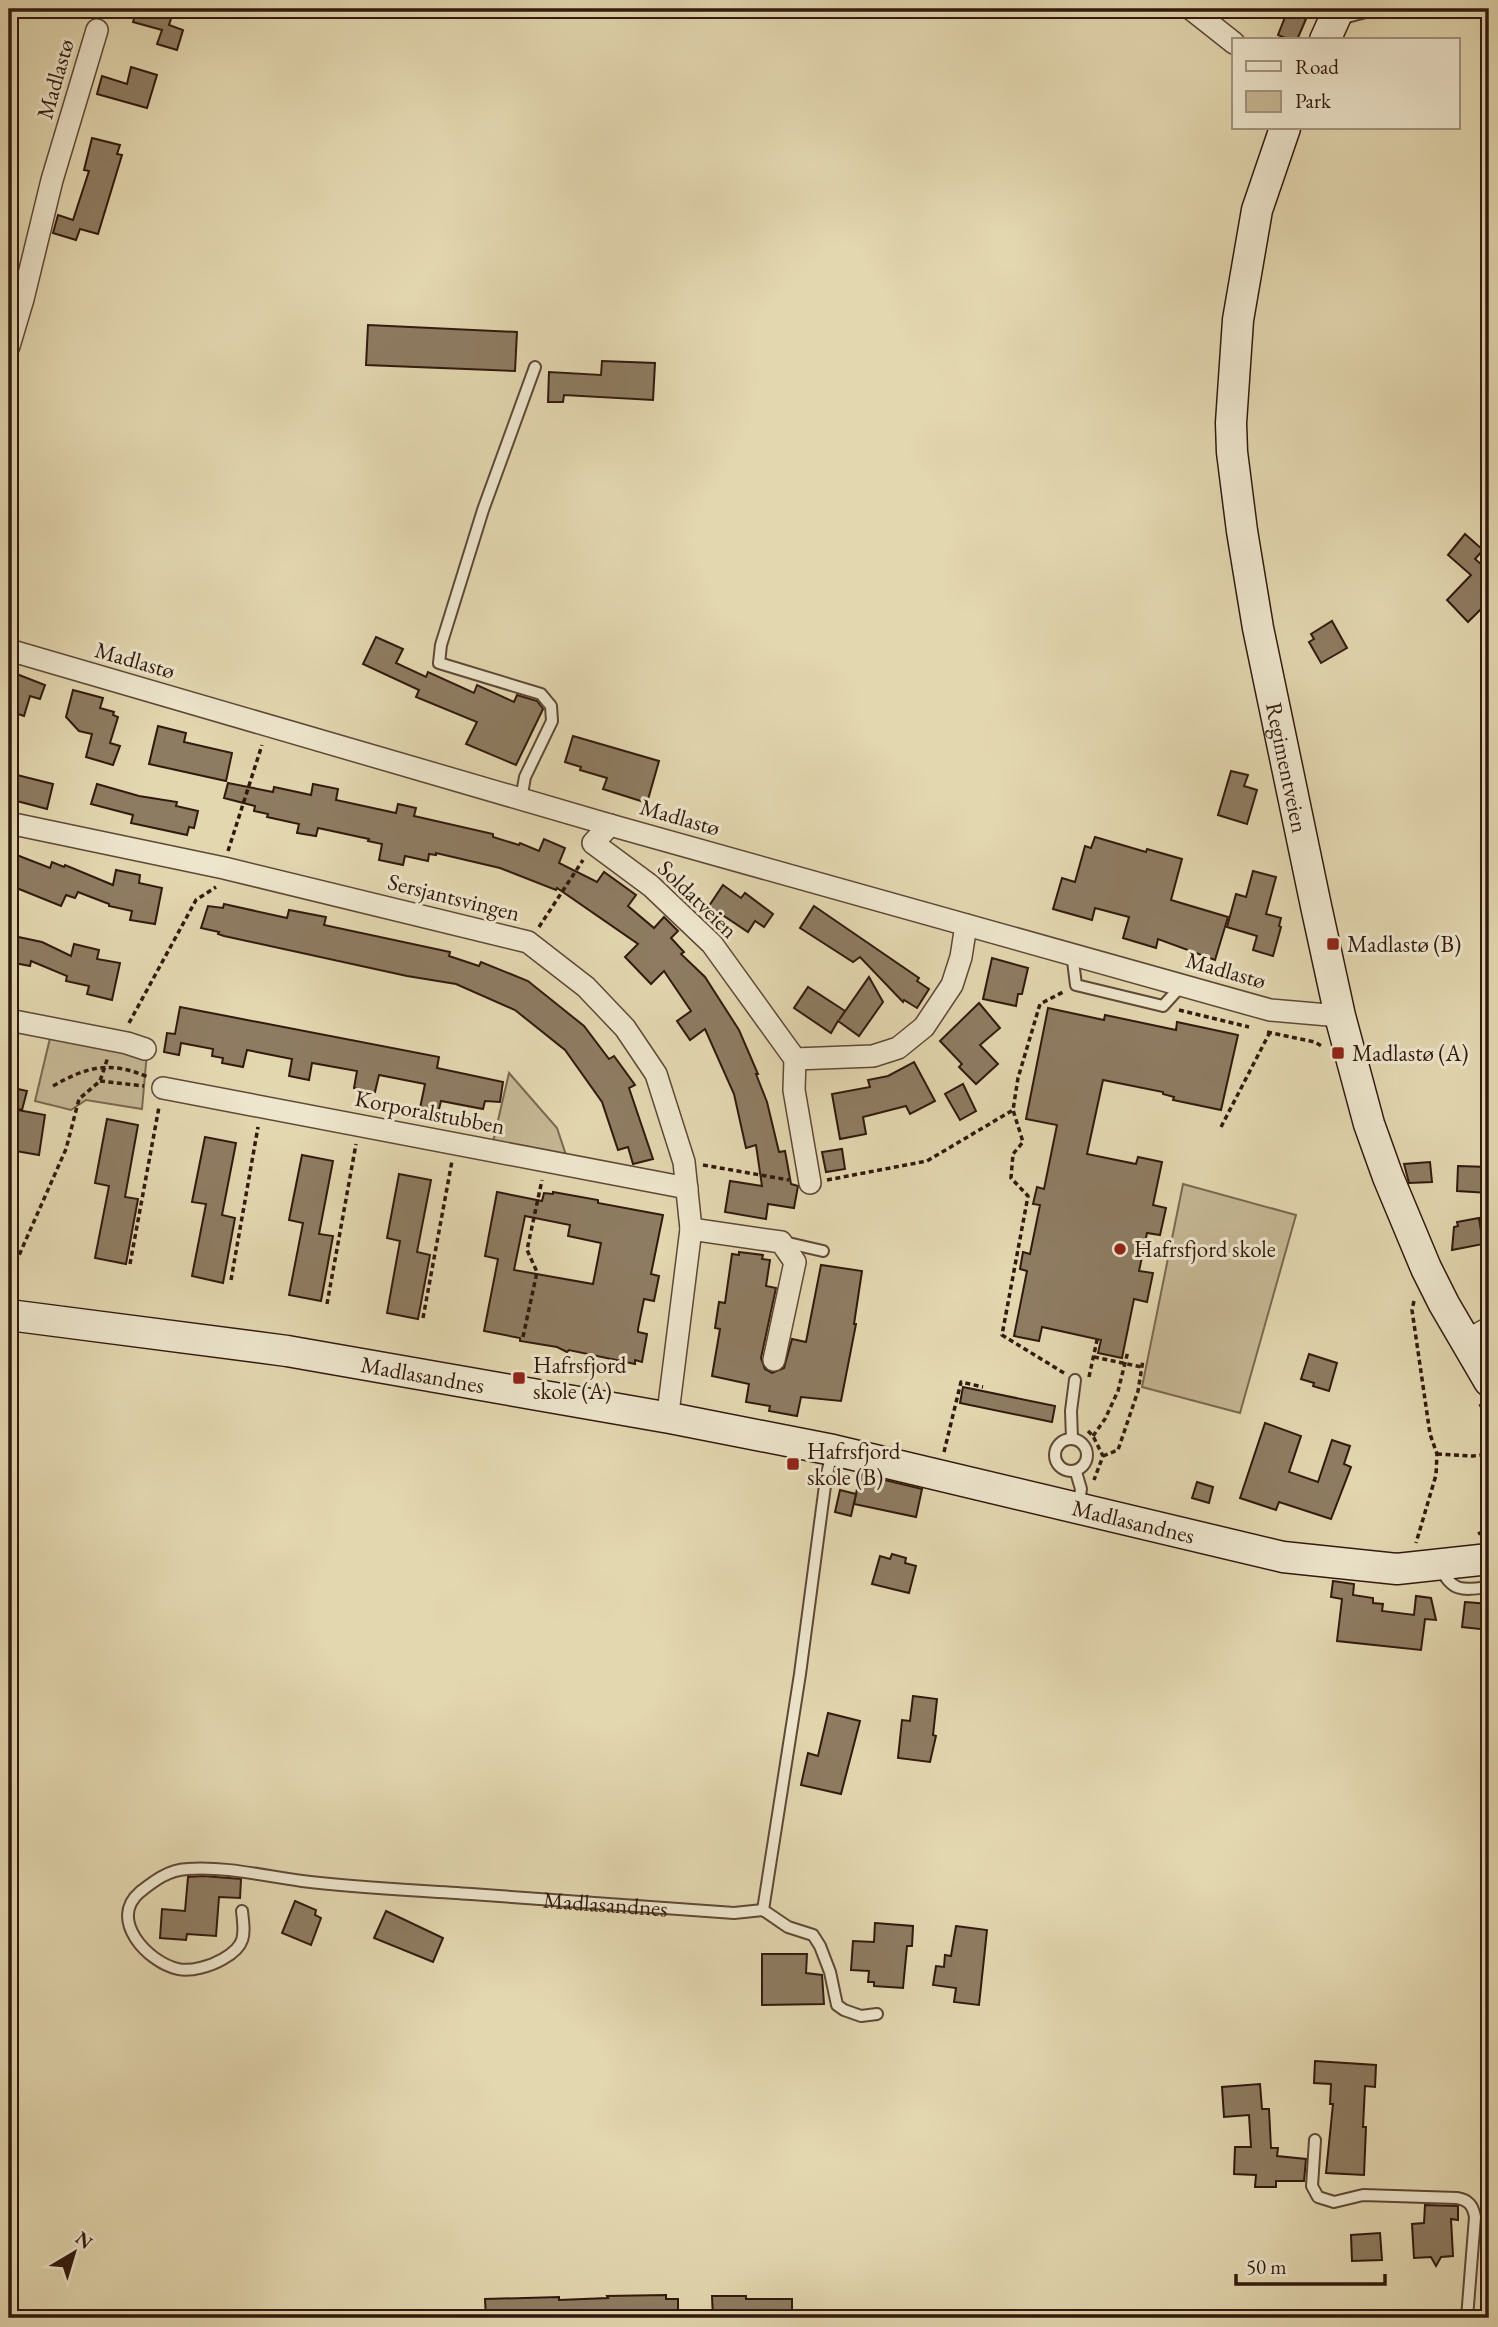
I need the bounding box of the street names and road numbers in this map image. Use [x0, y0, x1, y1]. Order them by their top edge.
street label: Madlastø [29, 36, 81, 122]
street label: Madlastø [92, 634, 178, 686]
street label: Regimentveien [1259, 700, 1315, 835]
street label: Madlastø [637, 791, 723, 843]
street label: Soldatveien [651, 853, 745, 945]
street label: Sersjantsvingen [385, 866, 523, 928]
street label: Madlastø [1183, 944, 1269, 996]
street label: Korporalstubben [353, 1083, 507, 1141]
street label: Madlasandnes [359, 1349, 487, 1400]
street label: Madlasandnes [1069, 1492, 1198, 1550]
street label: Madlasandnes [542, 1885, 669, 1923]

